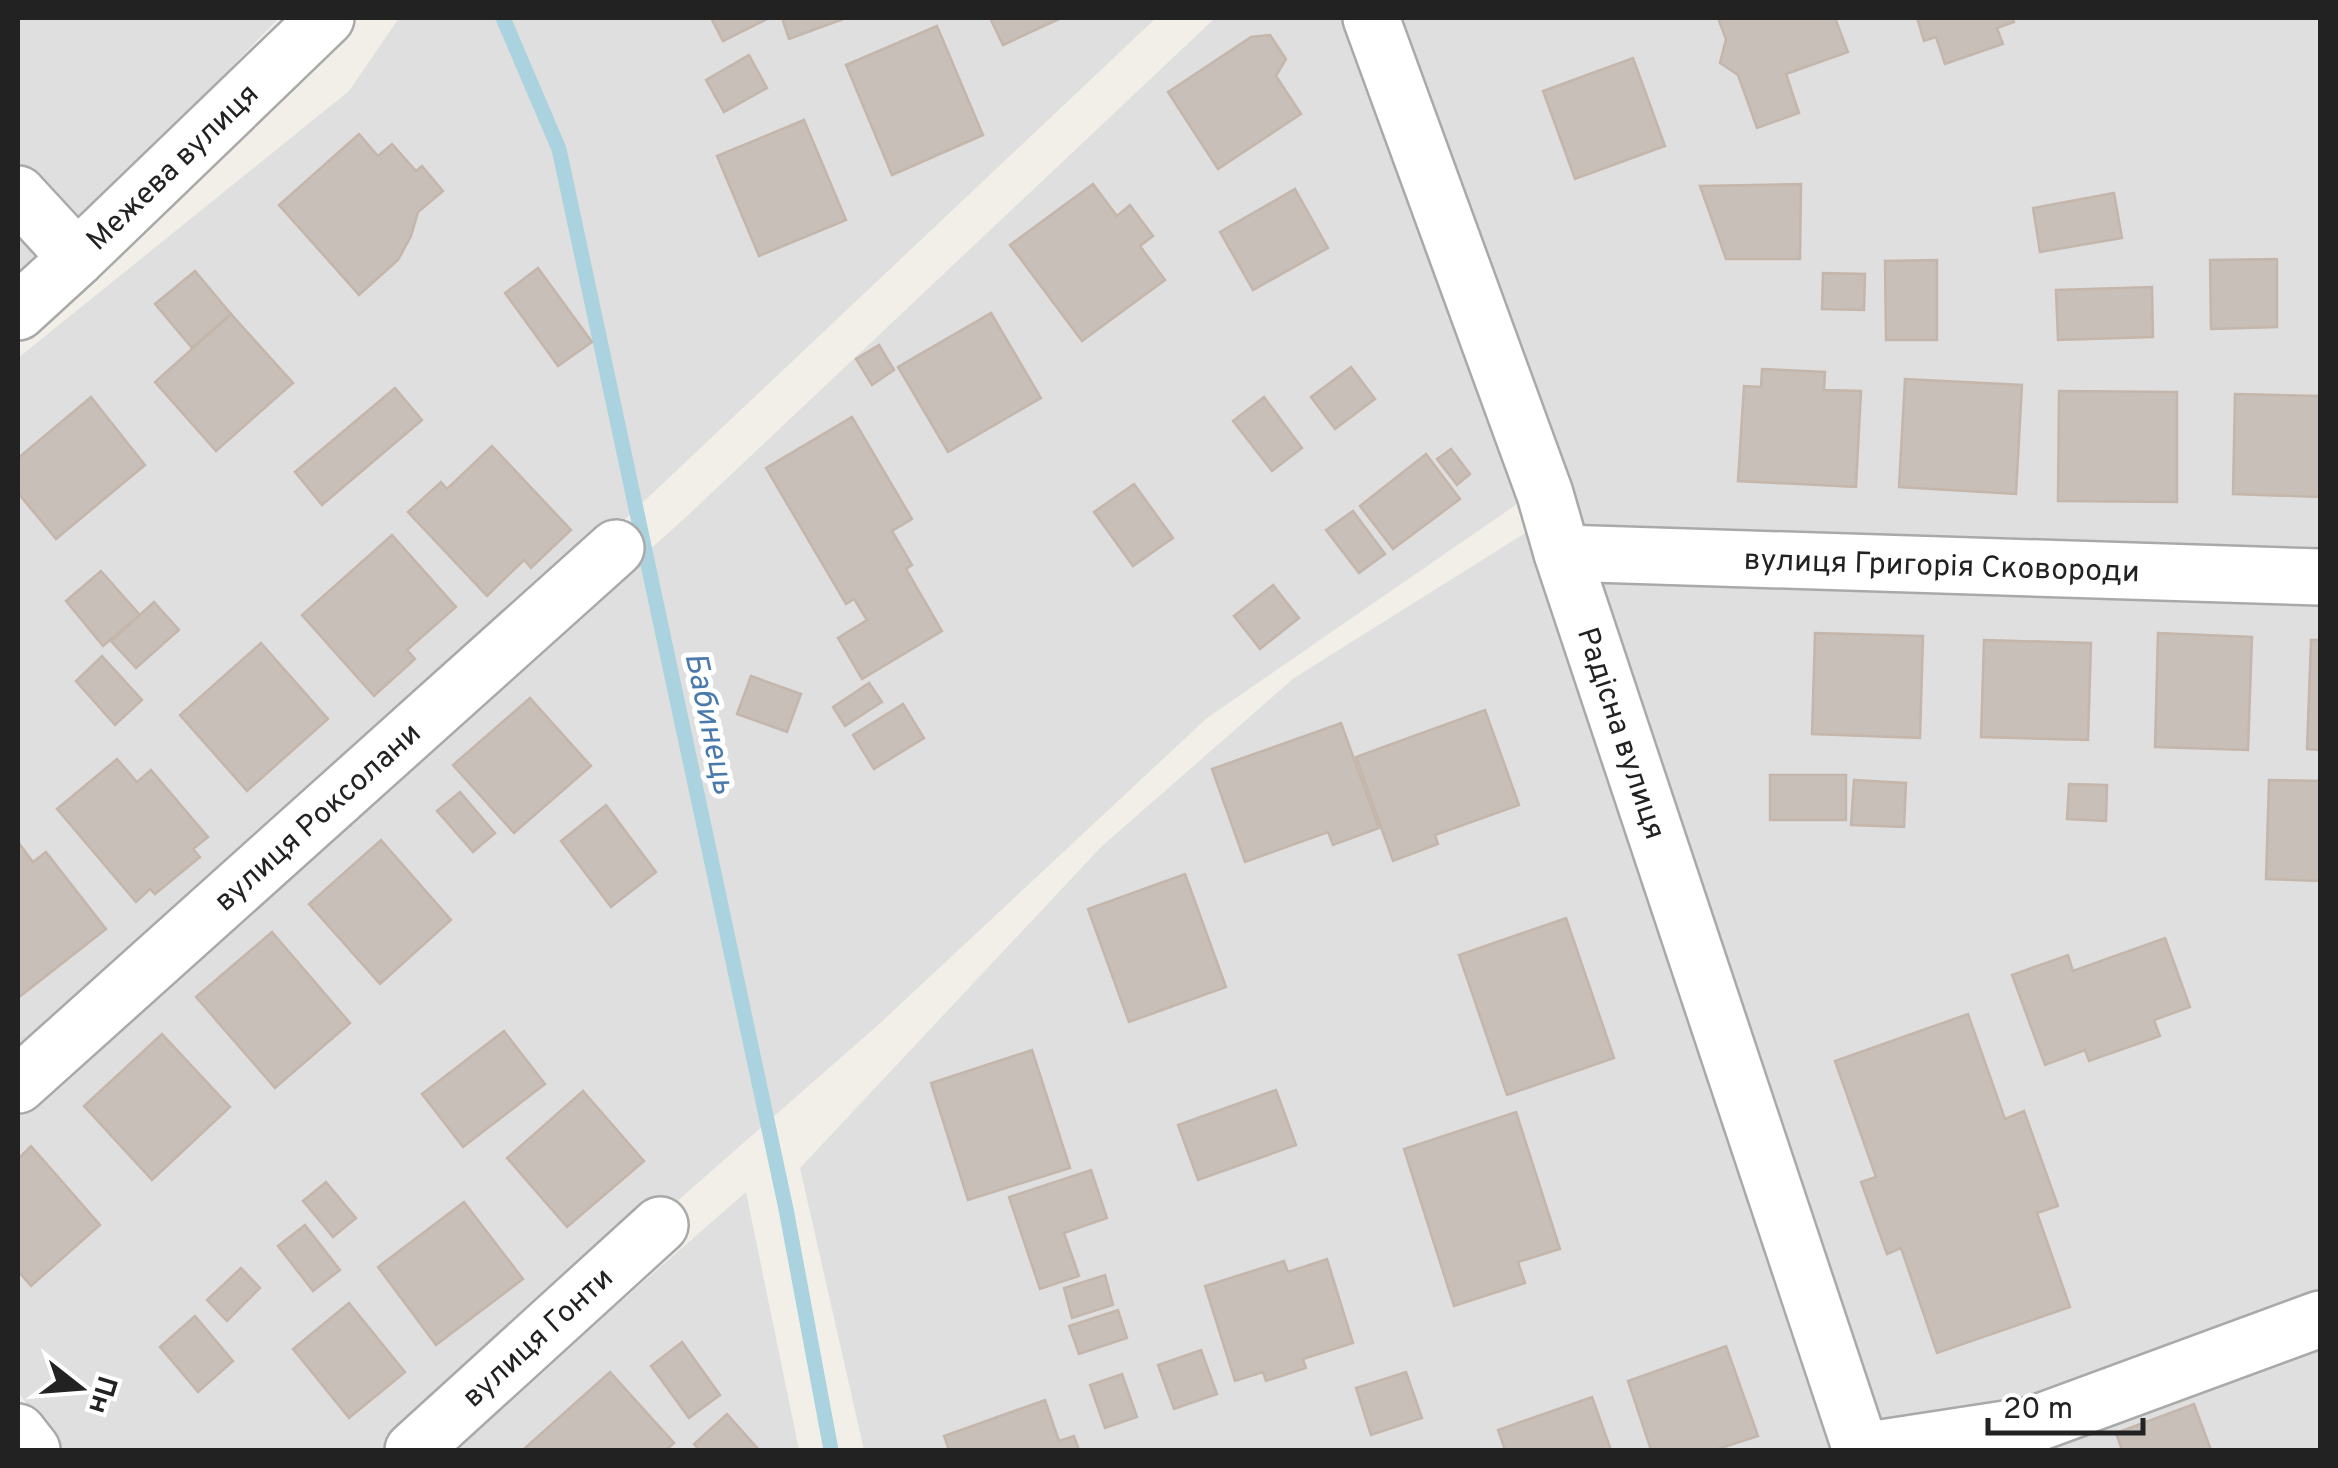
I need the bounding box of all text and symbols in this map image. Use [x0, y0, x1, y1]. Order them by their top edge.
street label: Межева вулиця [80, 77, 268, 260]
street label: вулиця Григорія Сковороди [1743, 543, 2140, 592]
street label: Радісна вулиця [1567, 623, 1672, 845]
water label: Бабинець [674, 649, 743, 798]
street label: вулиця Роксолани [208, 716, 430, 921]
street label: вулиця Гонти [456, 1261, 622, 1417]
north arrow [30, 1338, 130, 1438]
text: Пн [78, 1371, 124, 1418]
scale bar [1988, 1373, 2143, 1435]
text: 20 m [2003, 1392, 2073, 1429]

